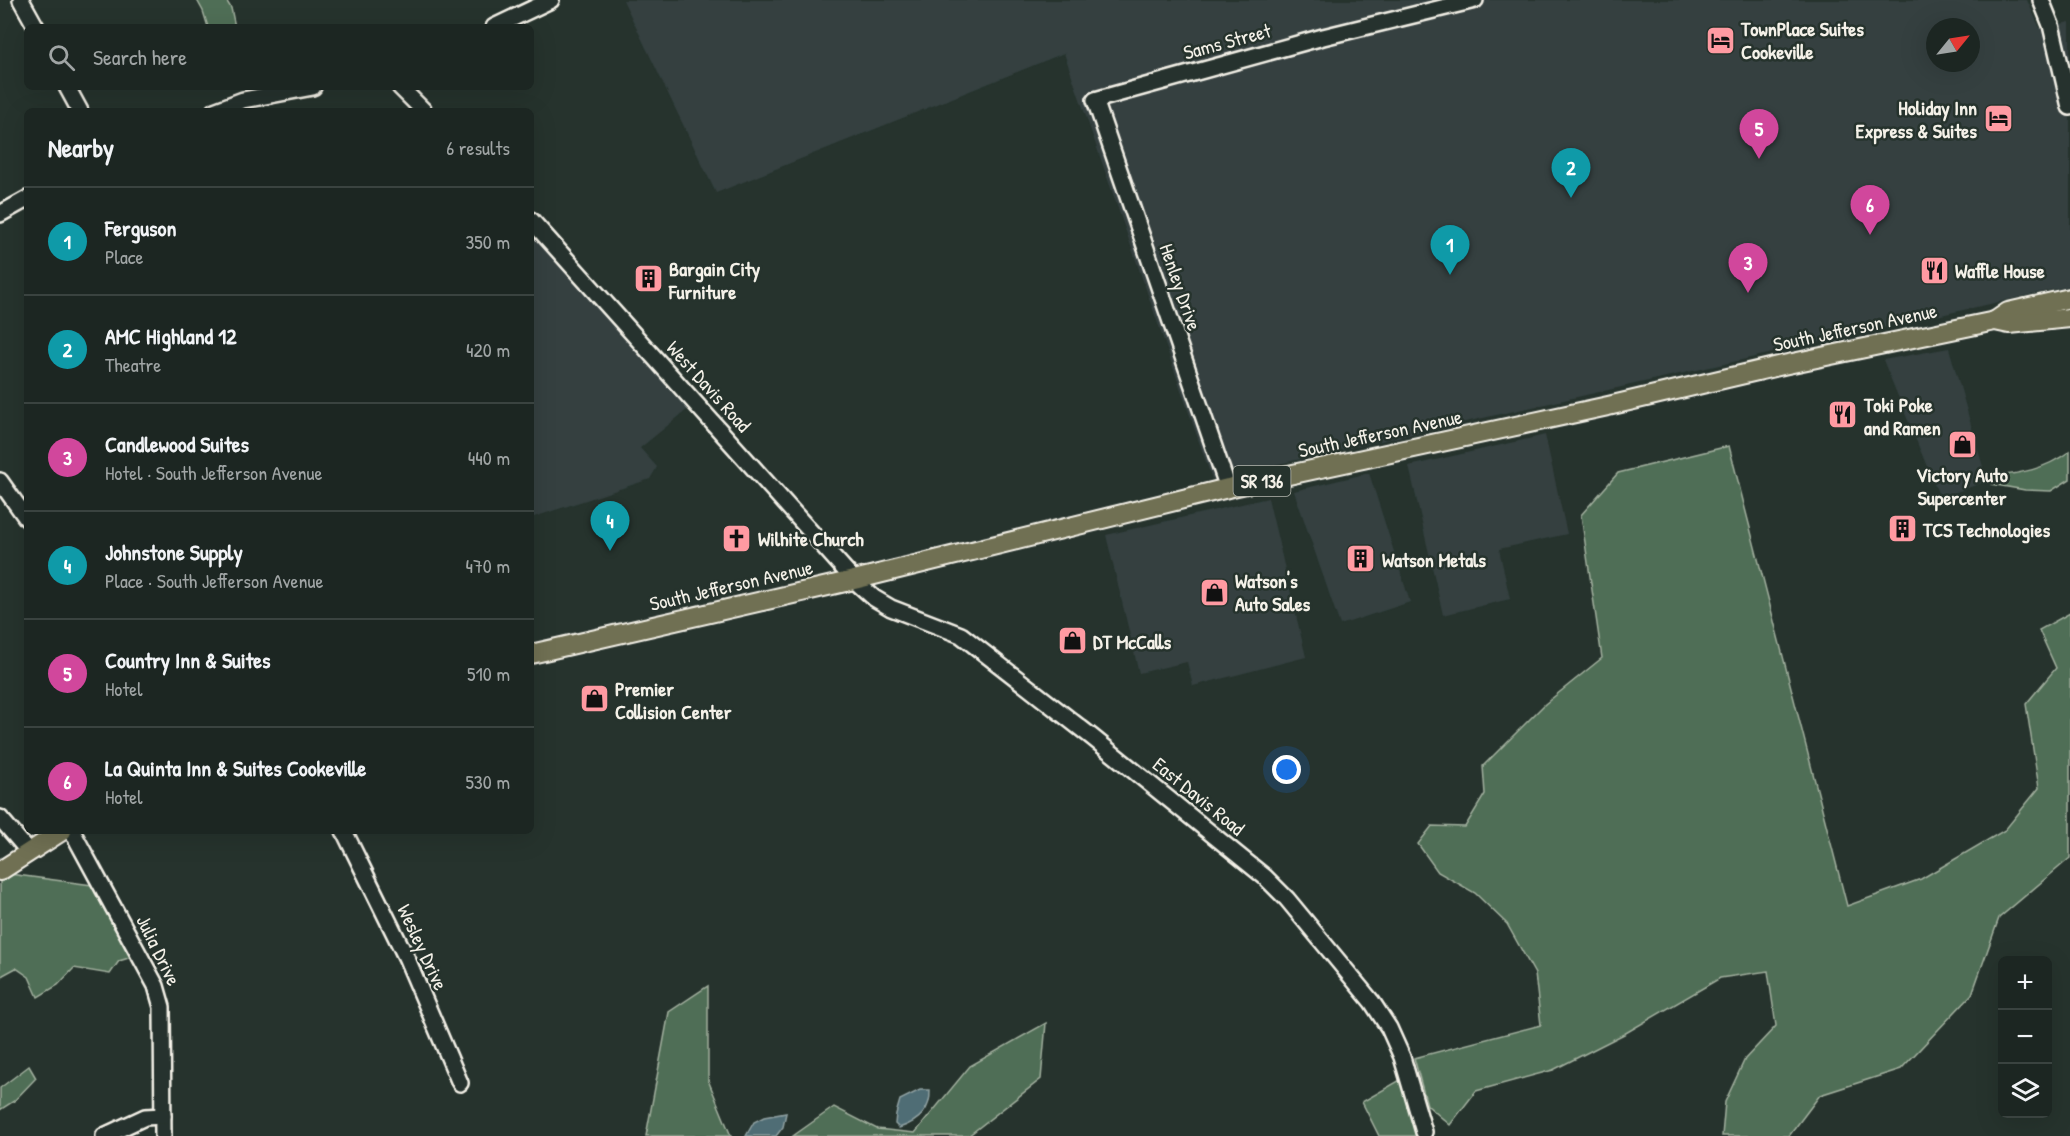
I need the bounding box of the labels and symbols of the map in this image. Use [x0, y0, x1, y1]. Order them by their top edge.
place label: TownPlace Suites Cookeville [1740, 15, 1864, 65]
street label: Sams Street [1180, 16, 1275, 66]
north arrow [1926, 18, 1980, 72]
hotel icon: TownPlace Suites Cookeville [1704, 24, 1736, 56]
place label: Holiday Inn Express & Suites [1856, 94, 1977, 145]
hotel icon: Holiday Inn Express & Suites [1982, 103, 2014, 135]
pin: 5 [1740, 110, 1778, 159]
pin: 2 [1552, 148, 1590, 198]
pin: 6 [1850, 186, 1890, 235]
pin: 1 [1430, 226, 1470, 275]
street label: Henley Drive [1154, 240, 1208, 334]
pin: 3 [1728, 244, 1768, 293]
restaurant icon: Waffle House [1918, 254, 1950, 286]
place label: Bargain City Furniture [668, 255, 761, 305]
place label: Waffle House [1955, 257, 2045, 284]
building icon: Bargain City Furniture [632, 263, 664, 295]
street label: South Jefferson Avenue [1771, 296, 1939, 358]
street label: West Davis Road [661, 334, 757, 438]
place label: Toki Poke and Ramen [1863, 391, 1941, 441]
restaurant icon: Toki Poke and Ramen [1827, 399, 1859, 431]
street label: South Jefferson Avenue [1296, 402, 1464, 464]
shop icon: Victory Auto Supercenter [1946, 428, 1978, 460]
place label: Victory Auto Supercenter [1916, 461, 2008, 512]
road number: SR 136 [1234, 466, 1290, 496]
pin: 4 [590, 502, 630, 551]
building icon: TCS Technologies [1886, 513, 1918, 545]
place label: TCS Technologies [1922, 516, 2050, 544]
church icon: Wilhite Church [721, 522, 753, 554]
place label: Wilhite Church [758, 525, 864, 552]
building icon: Watson Metals [1345, 543, 1377, 575]
place label: Watson Metals [1382, 546, 1486, 573]
street label: South Jefferson Avenue [647, 553, 815, 617]
place label: Watson's Auto Sales [1235, 567, 1311, 617]
shop icon: Watson's Auto Sales [1198, 576, 1230, 608]
shop icon: DT McCalls [1056, 625, 1088, 657]
place label: DT McCalls [1093, 628, 1172, 655]
place label: Premier Collision Center [615, 675, 732, 725]
shop icon: Premier Collision Center [578, 683, 610, 715]
street label: East Davis Road [1147, 751, 1251, 841]
your location [1272, 755, 1301, 784]
street label: Wesley Drive [391, 900, 455, 994]
street label: Julia Drive [130, 910, 188, 990]

